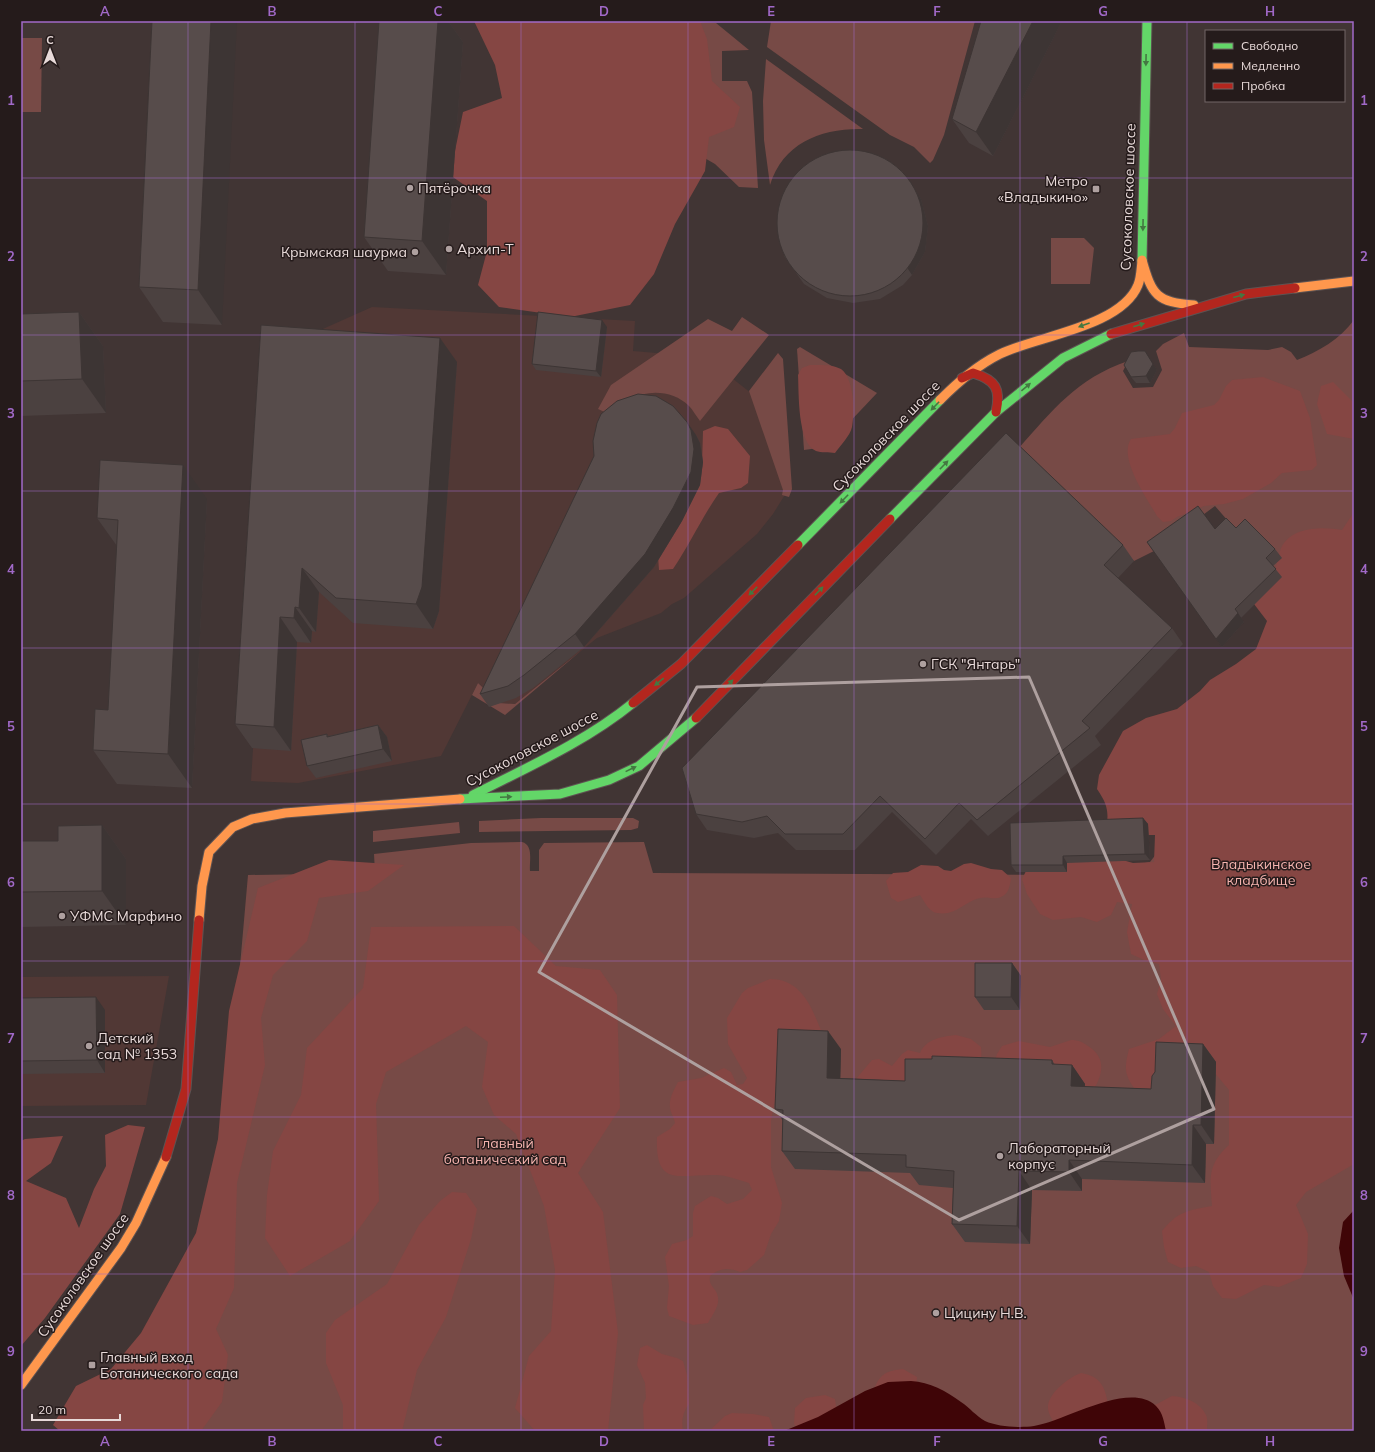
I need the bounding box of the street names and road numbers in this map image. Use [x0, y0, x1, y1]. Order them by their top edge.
street label: Сусоколовское шоссе [1116, 123, 1140, 271]
street label: Сусоколовское шоссе [828, 377, 944, 495]
street label: Сусоколовское шоссе [463, 705, 601, 791]
street label: Сусоколовское шоссе [33, 1209, 133, 1341]

